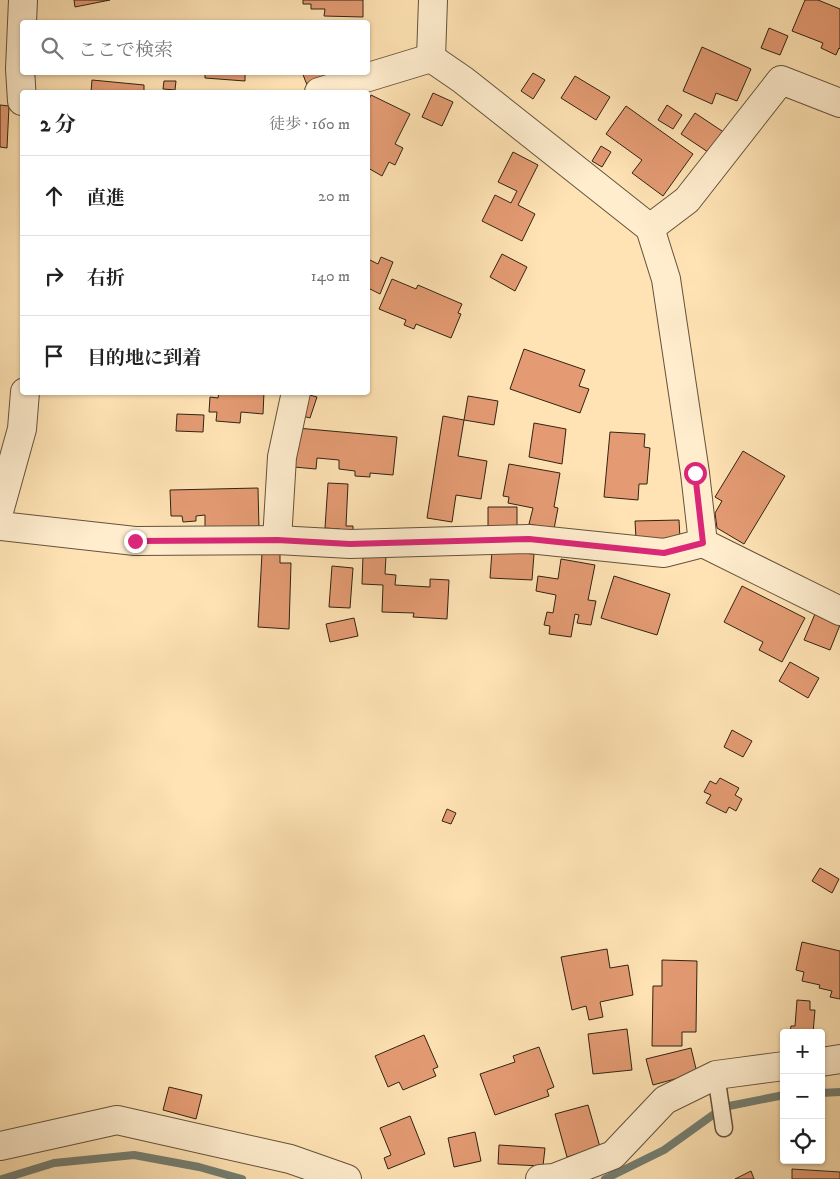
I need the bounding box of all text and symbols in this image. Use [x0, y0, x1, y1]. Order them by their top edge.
search box [20, 20, 370, 75]
icon: search [38, 34, 66, 62]
text: ここで検索 [78, 39, 173, 62]
text: 2 分 [40, 112, 76, 138]
text: 徒歩 · 160 m [269, 114, 350, 134]
icon: ahead [40, 182, 68, 210]
text: 20 m [318, 186, 350, 206]
text: 直進 [87, 187, 125, 210]
icon: right [40, 262, 68, 290]
text: 140 m [311, 266, 350, 286]
text: 右折 [87, 267, 125, 290]
icon: arrive [40, 342, 68, 370]
text: 目的地に到着 [87, 347, 201, 370]
route start [684, 462, 707, 485]
route end [124, 530, 147, 553]
map controls [780, 1029, 825, 1164]
button: + [780, 1029, 825, 1074]
button: − [780, 1074, 825, 1119]
button: locate [780, 1119, 825, 1164]

